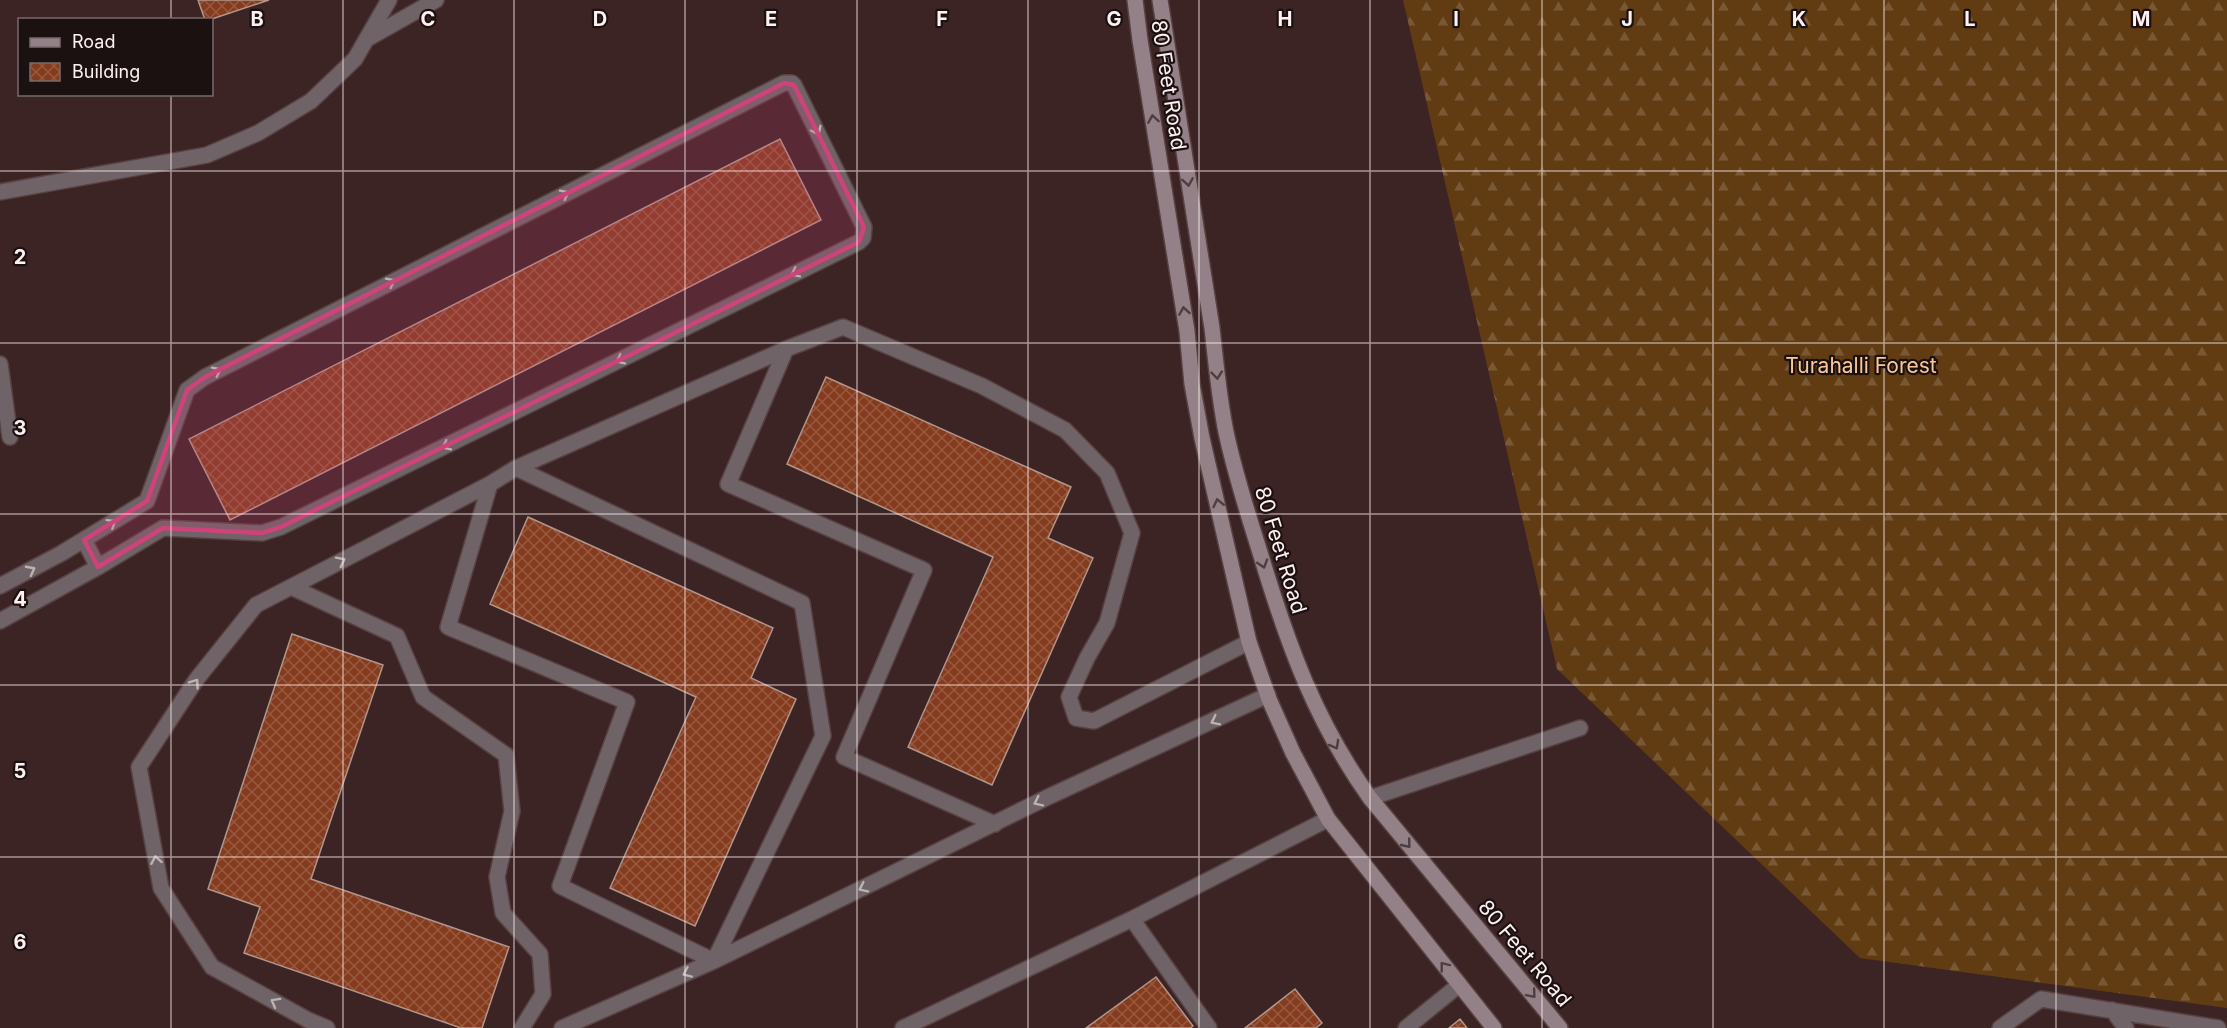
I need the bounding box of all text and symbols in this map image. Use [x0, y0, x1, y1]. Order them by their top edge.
text: B [250, 7, 264, 31]
text: C [421, 7, 435, 31]
text: D [593, 7, 607, 31]
text: E [765, 7, 777, 31]
text: F [936, 7, 948, 31]
text: G [1106, 7, 1122, 31]
text: H [1278, 7, 1292, 31]
text: I [1453, 7, 1459, 31]
text: J [1621, 7, 1633, 31]
text: K [1792, 7, 1806, 31]
text: L [1964, 7, 1976, 31]
text: M [2132, 7, 2150, 31]
legend [18, 18, 213, 96]
street label: 80 Feet Road [1146, 18, 1192, 152]
text: Road [72, 31, 115, 52]
text: Building [72, 61, 140, 82]
one-way arrow [1147, 114, 1159, 124]
one-way arrow [810, 124, 821, 135]
one-way arrow [1181, 177, 1194, 187]
one-way arrow [558, 190, 569, 201]
text: 2 [14, 245, 26, 269]
one-way arrow [791, 266, 802, 278]
one-way arrow [384, 278, 395, 290]
one-way arrow [1178, 307, 1191, 317]
one-way arrow [616, 352, 627, 364]
park label: Turahalli Forest [1785, 353, 1937, 378]
one-way arrow [211, 366, 222, 378]
one-way arrow [1210, 371, 1223, 380]
text: 3 [14, 416, 26, 440]
one-way arrow [441, 439, 452, 450]
street label: 80 Feet Road [1250, 483, 1312, 617]
one-way arrow [1212, 498, 1225, 508]
one-way arrow [106, 518, 116, 530]
one-way arrow [335, 557, 346, 568]
one-way arrow [1256, 558, 1268, 569]
one-way arrow [25, 566, 35, 577]
text: 4 [13, 587, 27, 611]
one-way arrow [188, 678, 199, 689]
one-way arrow [1211, 714, 1221, 725]
one-way arrow [1328, 739, 1339, 749]
text: 5 [14, 759, 26, 783]
one-way arrow [1033, 795, 1044, 807]
one-way arrow [1400, 837, 1411, 848]
one-way arrow [150, 855, 163, 865]
one-way arrow [858, 881, 869, 893]
street label: 80 Feet Road [1473, 895, 1577, 1011]
text: 6 [14, 930, 27, 954]
one-way arrow [1441, 962, 1452, 973]
one-way arrow [682, 966, 693, 978]
one-way arrow [1524, 987, 1535, 998]
one-way arrow [271, 998, 281, 1009]

